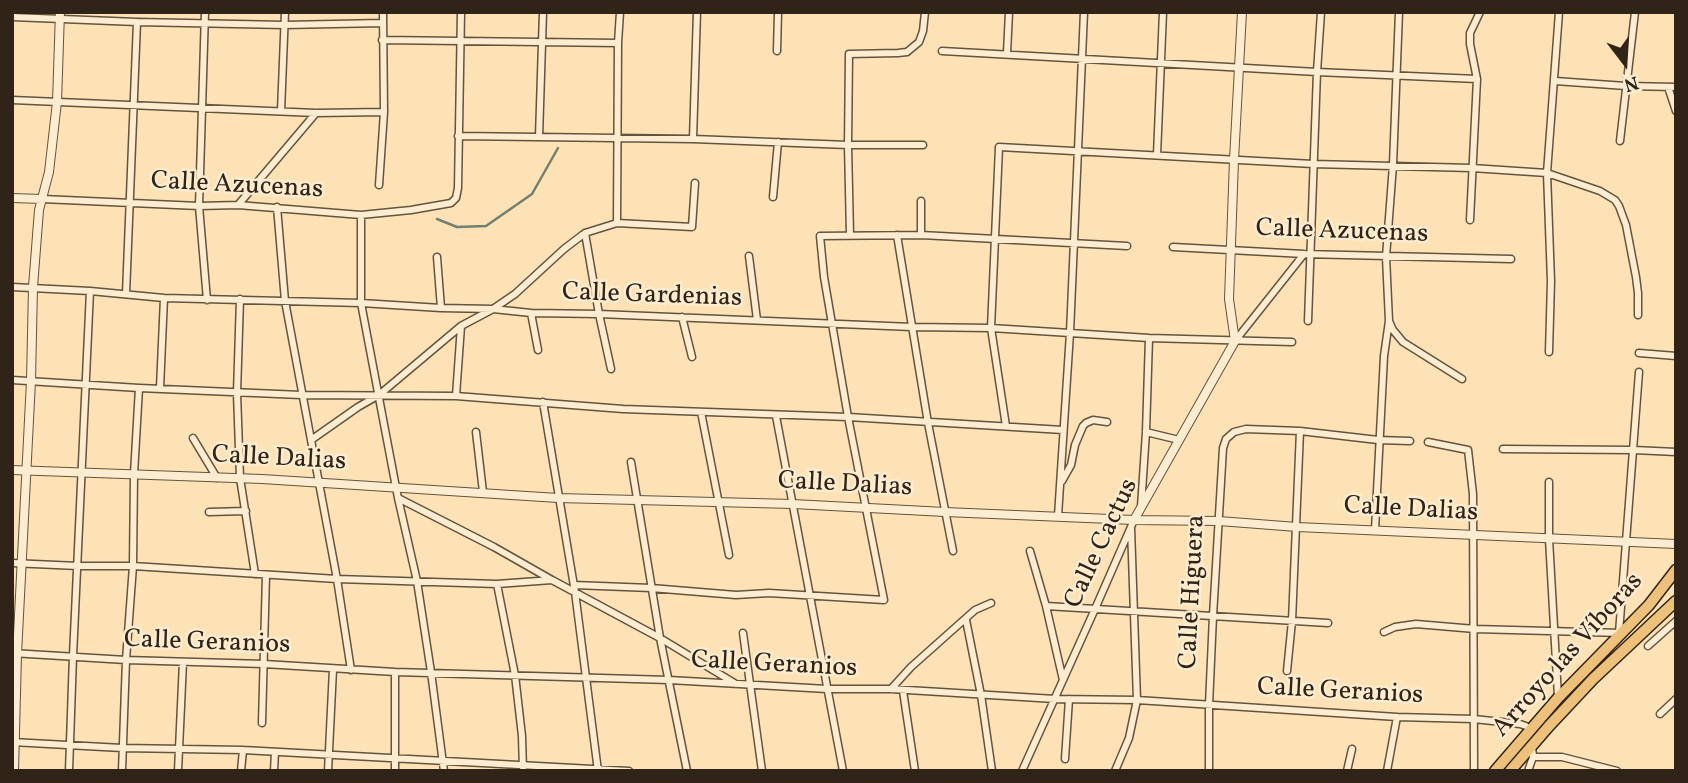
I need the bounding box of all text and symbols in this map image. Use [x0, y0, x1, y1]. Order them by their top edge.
north arrow [1590, 28, 1660, 98]
text: N [1621, 69, 1642, 98]
street label: Calle Azucenas [150, 167, 324, 207]
street label: Calle Azucenas [1255, 214, 1429, 252]
street label: Calle Gardenias [561, 278, 743, 316]
street label: Calle Dalias [211, 441, 347, 479]
street label: Calle Dalias [777, 467, 913, 505]
street label: Calle Cactus [1059, 474, 1147, 614]
street label: Calle Dalias [1343, 492, 1479, 530]
street label: Calle Higuera [1174, 514, 1214, 670]
street label: Arroyo las Víboras [1487, 567, 1651, 745]
street label: Calle Geranios [123, 626, 291, 662]
street label: Calle Geranios [690, 646, 858, 686]
street label: Calle Geranios [1256, 673, 1424, 713]

